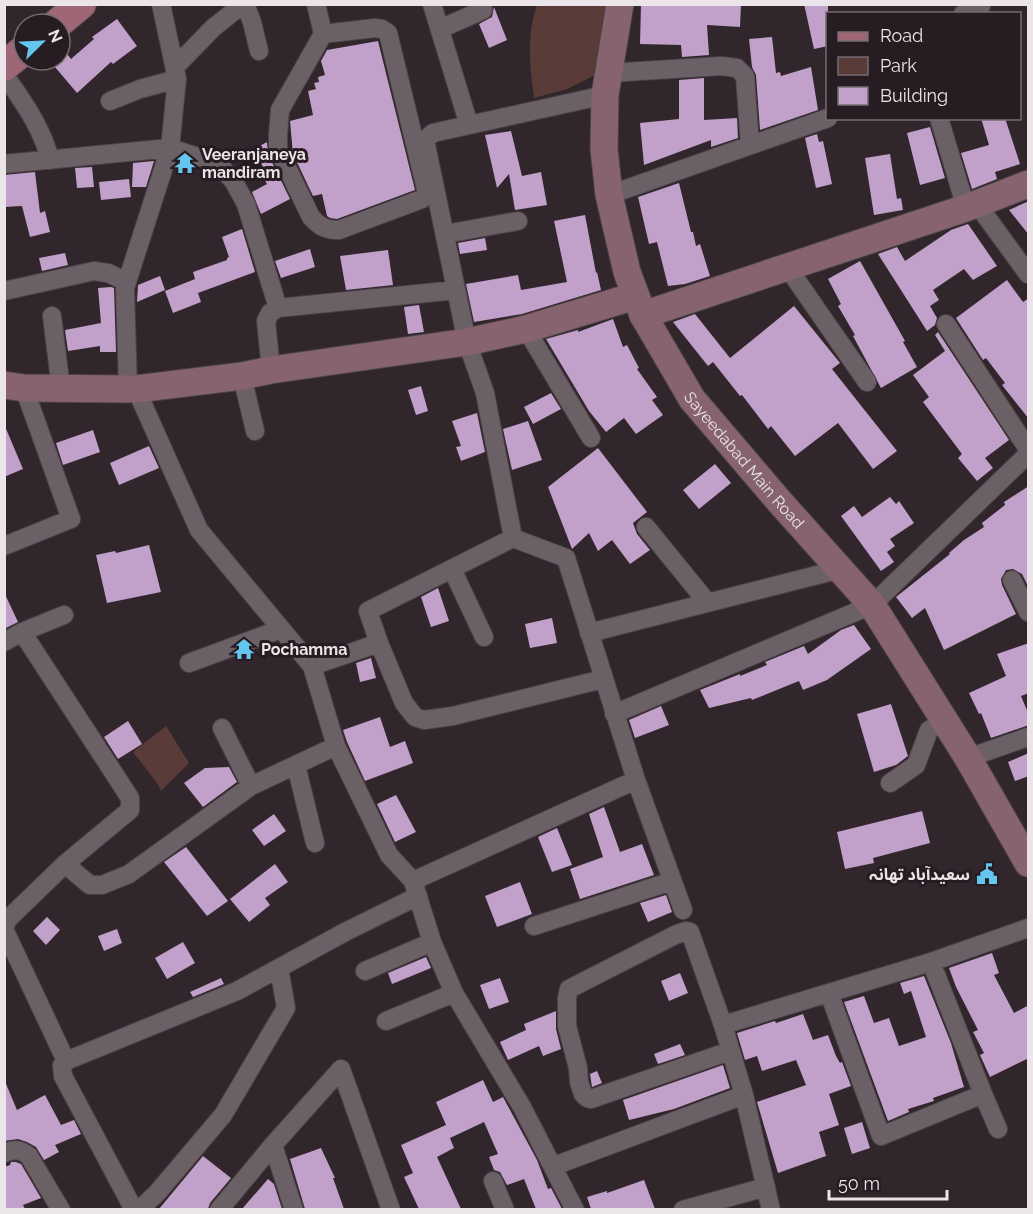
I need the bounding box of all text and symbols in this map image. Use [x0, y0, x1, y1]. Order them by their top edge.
north arrow [12, 12, 72, 72]
legend [826, 12, 1021, 120]
text: Road [880, 25, 923, 46]
text: N [44, 27, 66, 46]
text: Park [880, 55, 917, 76]
text: Building [880, 85, 948, 106]
place label: Veeranjaneya mandiram [202, 145, 306, 182]
temple icon: Veeranjaneya mandiram [173, 151, 197, 175]
street label: Sayeedabad Main Road [680, 388, 808, 533]
temple icon: Pochamma [232, 637, 256, 661]
place label: Pochamma [261, 640, 347, 659]
public building icon: سعیدآباد تھانہ [975, 862, 999, 886]
place label: سعیدآباد تھانہ [869, 865, 970, 884]
scale bar [829, 1163, 948, 1201]
text: 50 m [838, 1173, 880, 1194]

